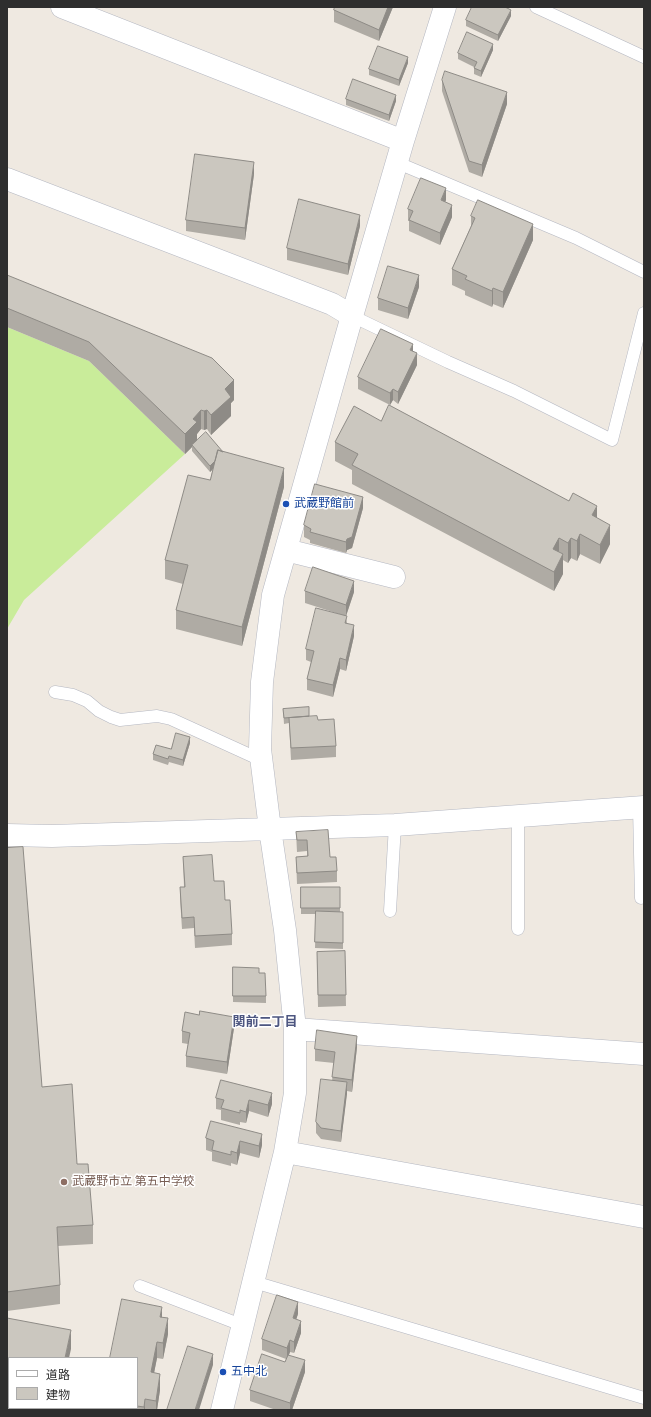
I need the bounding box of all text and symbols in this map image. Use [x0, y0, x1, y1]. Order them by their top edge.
place label: 武蔵野館前 [294, 497, 354, 511]
marker: 武蔵野館前 [281, 499, 291, 509]
district label: 関前二丁目 [233, 1014, 297, 1030]
place label: 武蔵野市立 第五中学校 [72, 1175, 195, 1189]
marker: 武蔵野市立 第五中学校 [59, 1177, 69, 1187]
legend [8, 1357, 138, 1409]
place label: 五中北 [231, 1365, 267, 1379]
marker: 五中北 [218, 1367, 228, 1377]
text: 道路 [46, 1368, 70, 1382]
text: 建物 [46, 1388, 70, 1402]

